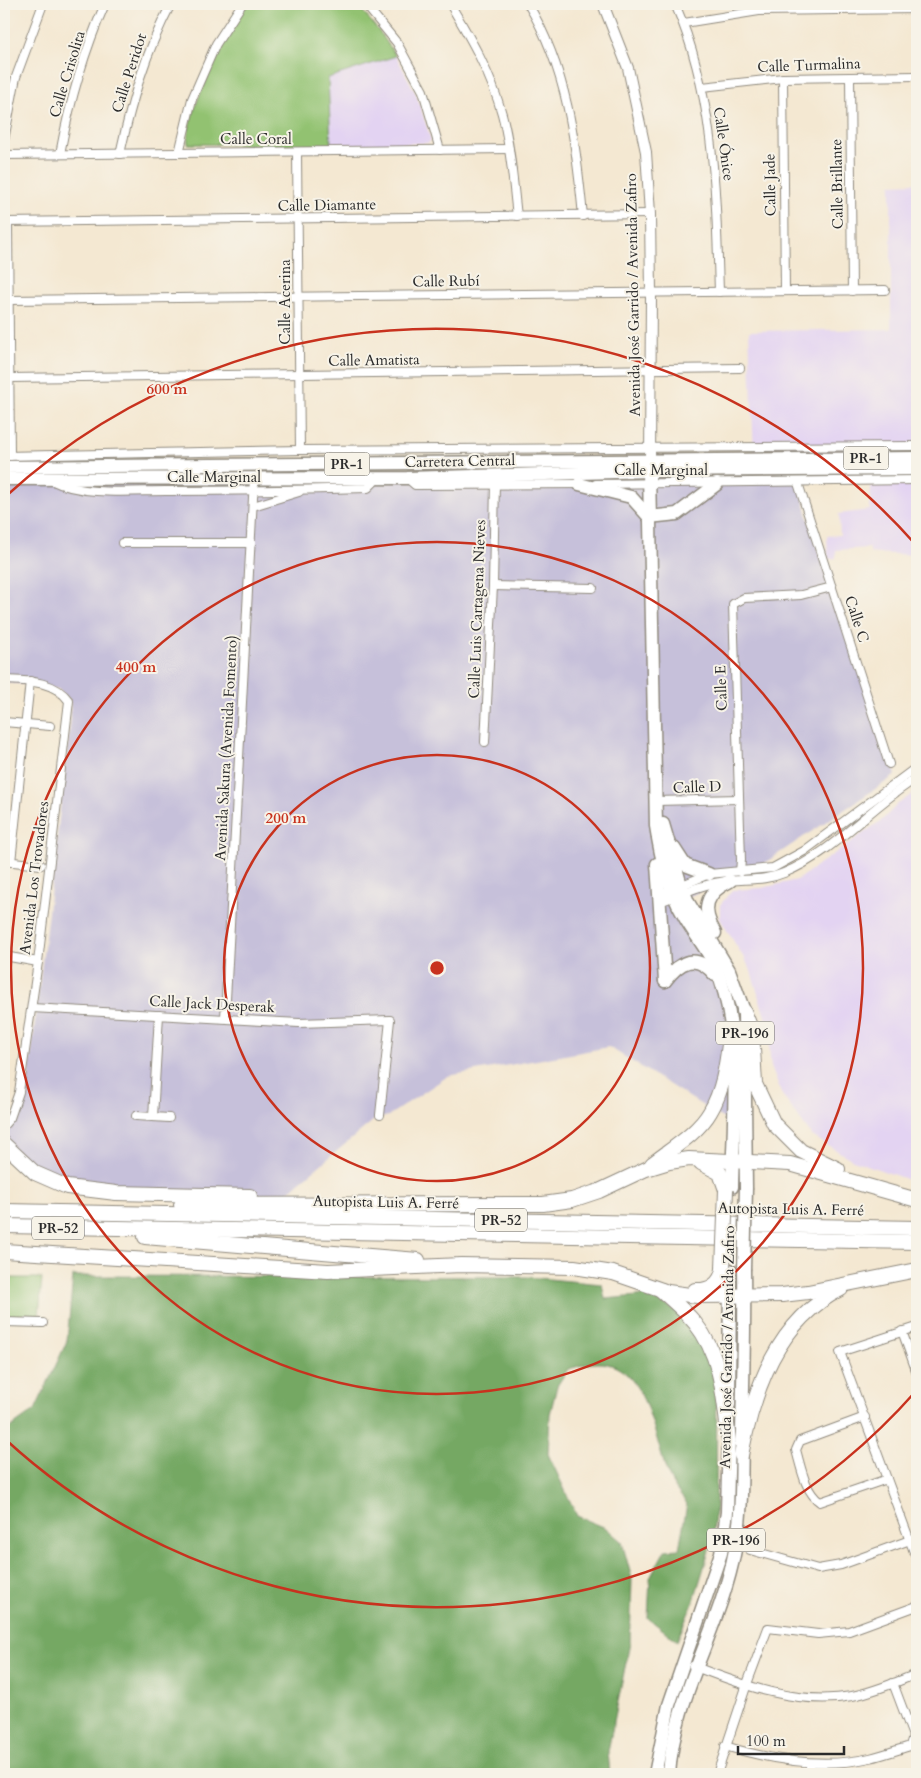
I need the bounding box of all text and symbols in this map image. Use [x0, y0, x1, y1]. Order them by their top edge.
street label: Calle Crisolita [44, 28, 90, 120]
street label: Calle Peridot [107, 30, 151, 115]
street label: Calle Turmalina [757, 53, 862, 77]
street label: Calle Ónice [709, 106, 739, 182]
street label: Calle Coral [220, 129, 292, 149]
street label: Calle Brillante [826, 138, 848, 229]
street label: Calle Jade [759, 153, 781, 217]
street label: Avenida José Garrido / Avenida Zafiro [621, 173, 645, 417]
street label: Calle Diamante [278, 194, 377, 216]
street label: Calle Acerina [275, 259, 295, 345]
street label: Calle Rubí [412, 270, 480, 292]
street label: Calle Amatista [328, 349, 420, 371]
text: 600 m [147, 379, 188, 399]
road number: PR-1 [844, 446, 888, 469]
street label: Carretera Central [405, 450, 516, 472]
road number: PR-1 [324, 452, 370, 476]
street label: Calle Marginal [614, 460, 708, 480]
street label: Calle Marginal [167, 467, 261, 487]
street label: Calle Luis Cartagena Nieves [464, 519, 490, 699]
street label: Calle C [840, 593, 874, 645]
street label: Avenida Sakura (Avenida Fomento) [210, 635, 242, 861]
text: 400 m [116, 657, 157, 677]
street label: Calle E [710, 665, 732, 711]
street label: Calle D [672, 776, 722, 798]
street label: Avenida Los Trovadores [15, 800, 53, 956]
text: 200 m [266, 808, 307, 828]
centre of rings [428, 959, 446, 977]
street label: Calle Jack Desperak [149, 991, 275, 1017]
road number: PR-196 [716, 1021, 774, 1044]
street label: Autopista Luis A. Ferré [313, 1191, 460, 1213]
street label: Autopista Luis A. Ferré [718, 1198, 865, 1220]
road number: PR-52 [475, 1208, 527, 1232]
road number: PR-52 [32, 1216, 84, 1240]
street label: Avenida José Garrido / Avenida Zafiro [715, 1225, 739, 1469]
road number: PR-196 [707, 1528, 765, 1552]
scale bar [738, 1723, 845, 1755]
text: 100 m [746, 1731, 786, 1751]

